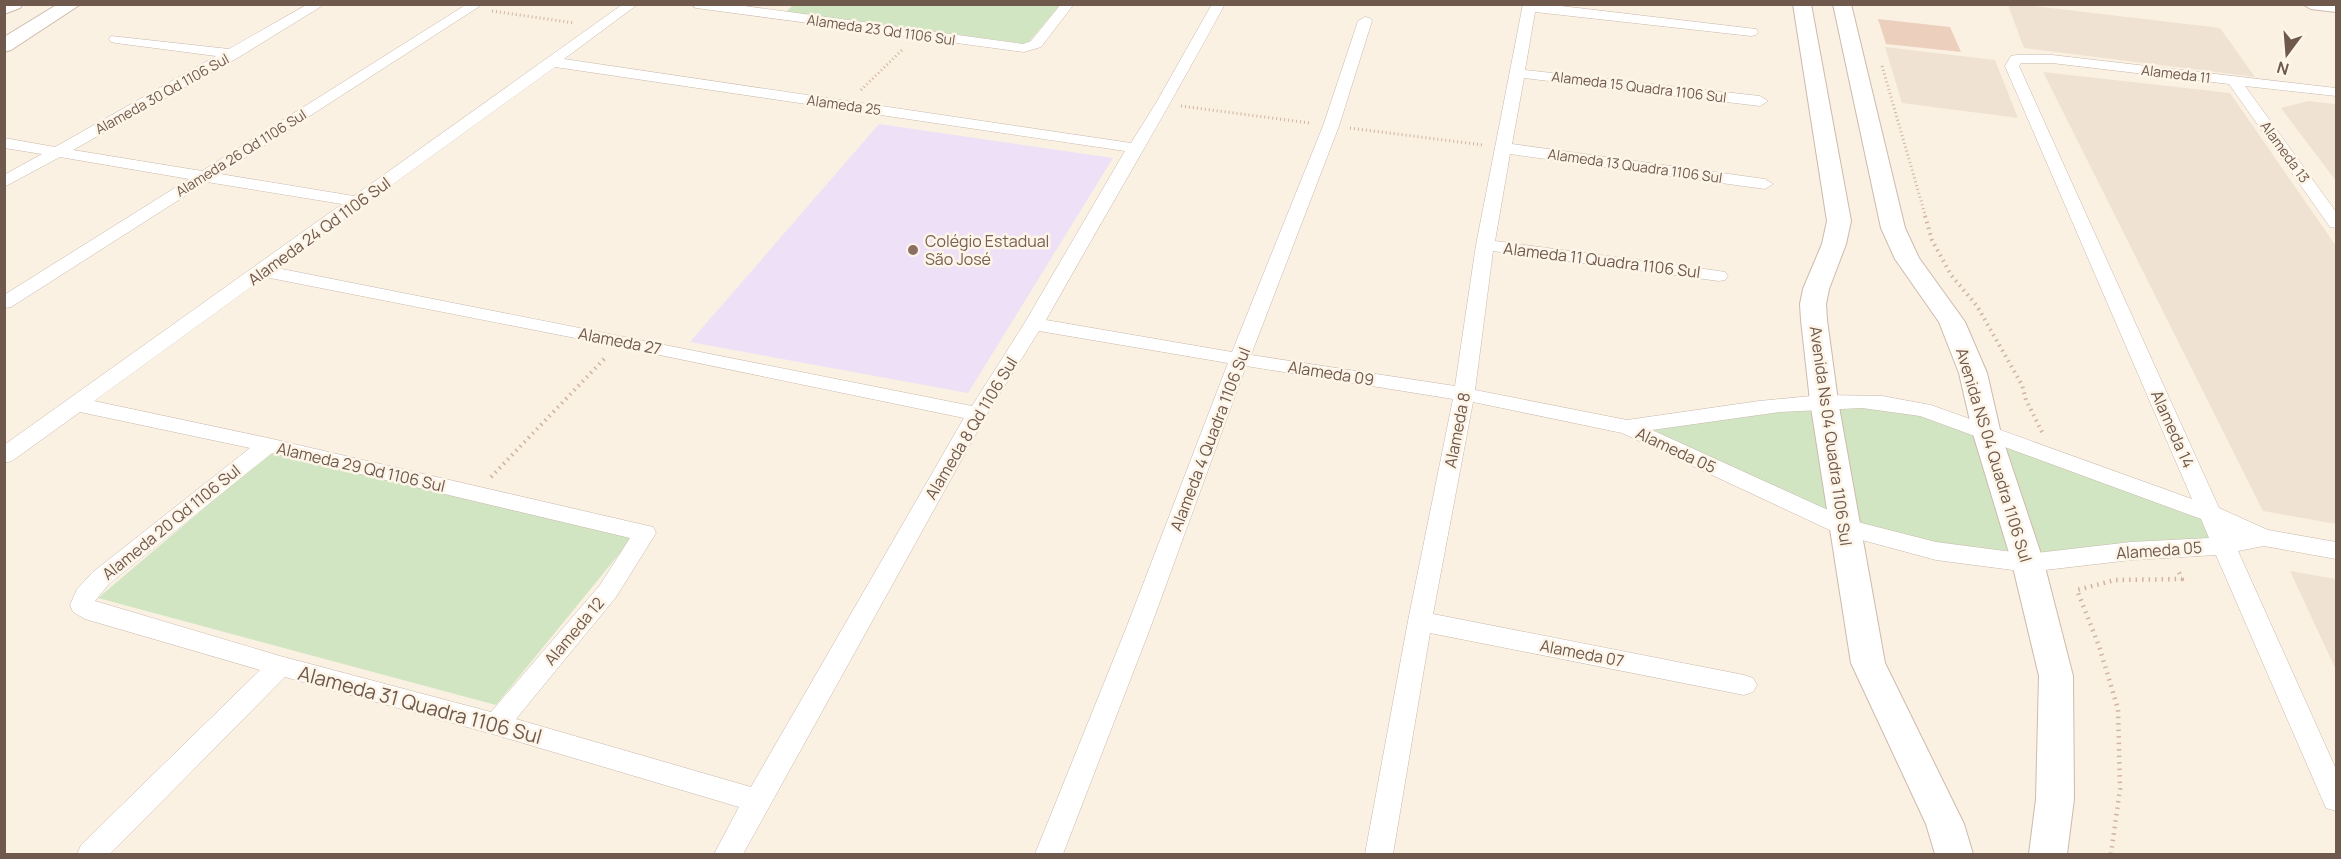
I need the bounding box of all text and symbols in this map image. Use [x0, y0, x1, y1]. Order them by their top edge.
street label: Alameda 23 Qd 1106 Sul [806, 10, 957, 49]
north arrow [2257, 24, 2317, 84]
street label: Alameda 30 Qd 1106 Sul [91, 49, 232, 138]
text: N [2274, 56, 2291, 81]
street label: Alameda 11 [2140, 60, 2212, 87]
street label: Alameda 15 Quadra 1106 Sul [1550, 66, 1728, 107]
street label: Alameda 25 [806, 90, 882, 119]
street label: Alameda 26 Qd 1106 Sul [172, 105, 310, 201]
street label: Alameda 13 [2257, 117, 2314, 186]
street label: Alameda 13 Quadra 1106 Sul [1547, 144, 1723, 187]
street label: Alameda 24 Qd 1106 Sul [243, 172, 395, 290]
place label: Colégio Estadual São José [925, 230, 1049, 270]
street label: Alameda 11 Quadra 1106 Sul [1502, 237, 1702, 283]
marker: Colégio Estadual São José [906, 243, 920, 257]
street label: Alameda 27 [576, 322, 664, 360]
street label: Avenida Ns 04 Quadra 1106 Sul [1805, 325, 1857, 547]
street label: Alameda 4 Quadra 1106 Sul [1165, 344, 1255, 534]
street label: Avenida NS 04 Quadra 1106 Sul [1951, 345, 2037, 565]
street label: Alameda 8 Qd 1106 Sul [920, 353, 1022, 503]
street label: Alameda 09 [1286, 355, 1376, 391]
street label: Alameda 14 [2146, 387, 2200, 471]
street label: Alameda 8 [1439, 390, 1475, 470]
street label: Alameda 05 [1632, 422, 1720, 478]
street label: Alameda 29 Qd 1106 Sul [275, 437, 447, 497]
street label: Alameda 20 Qd 1106 Sul [97, 459, 245, 585]
street label: Alameda 05 [2115, 536, 2203, 564]
street label: Alameda 12 [539, 592, 609, 670]
street label: Alameda 07 [1538, 634, 1626, 672]
street label: Alameda 31 Quadra 1106 Sul [295, 659, 545, 750]

